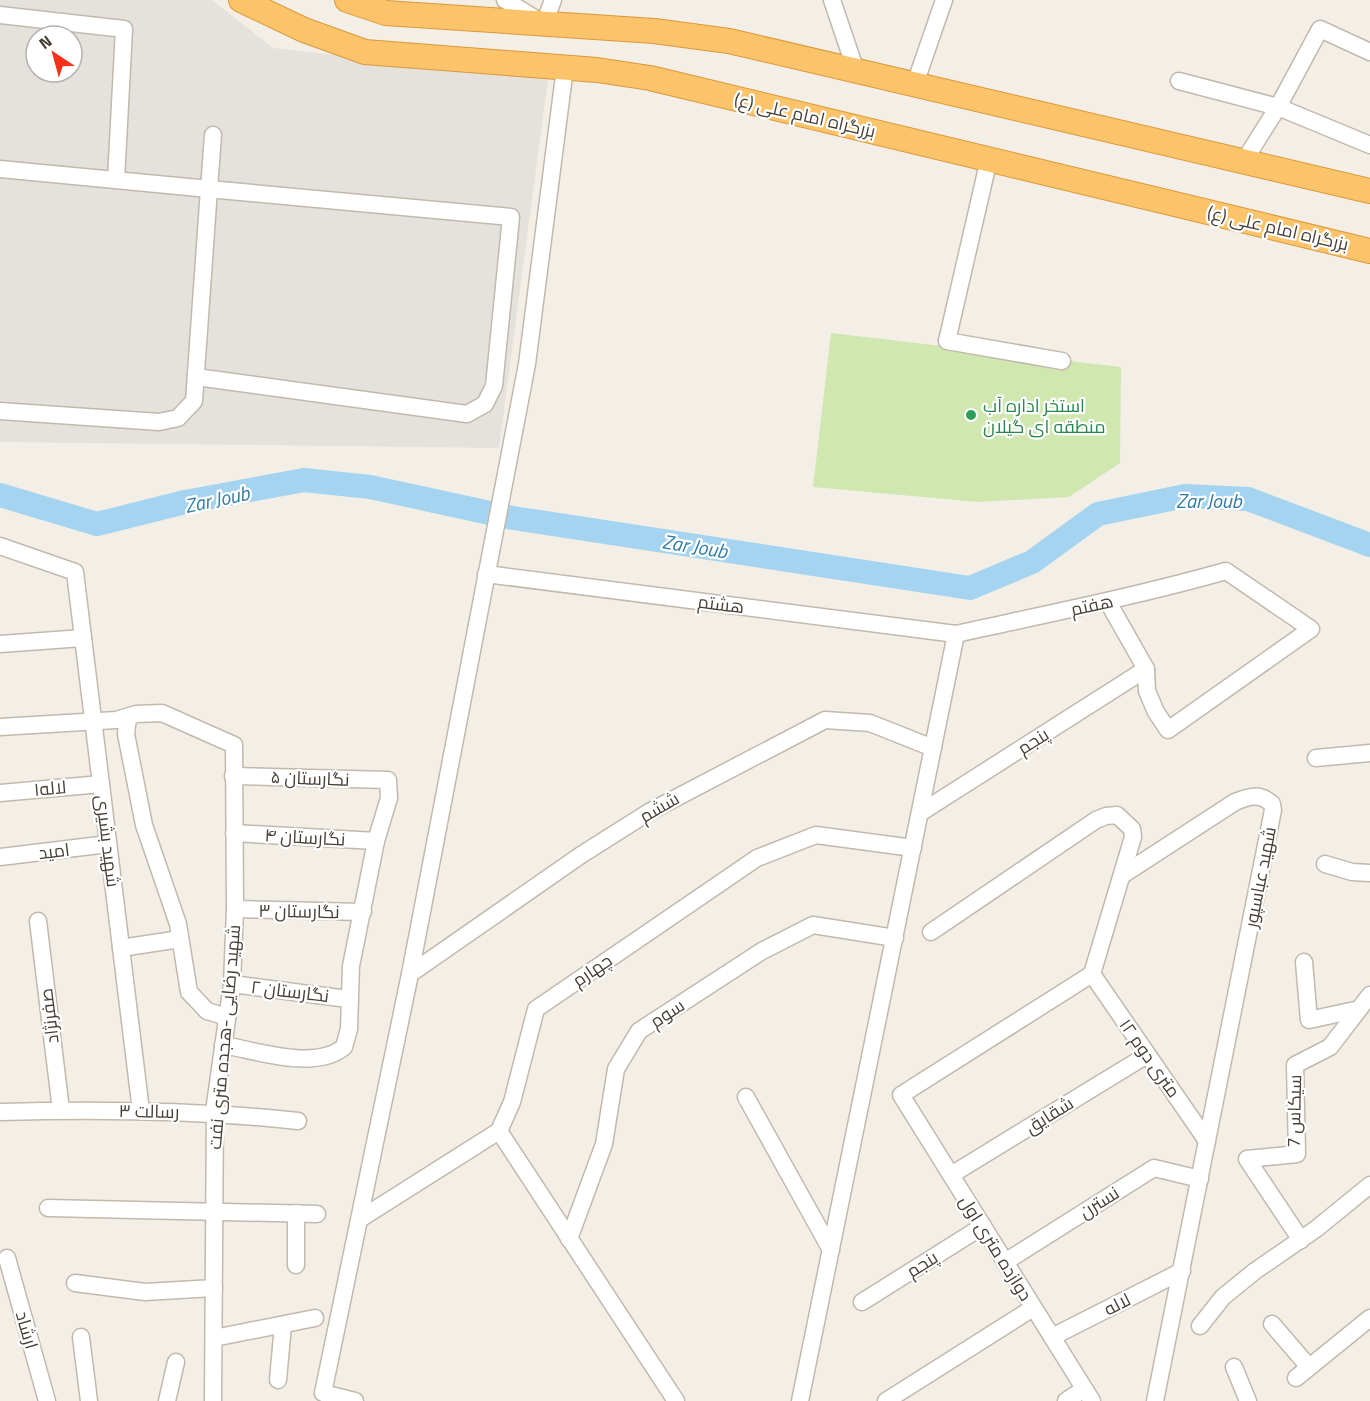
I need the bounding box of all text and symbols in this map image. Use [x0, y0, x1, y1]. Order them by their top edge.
north arrow [24, 24, 84, 84]
text: N [34, 29, 57, 55]
street label: بزرگراه امام علی (ع) [732, 86, 878, 144]
street label: بزرگراه امام علی (ع) [1205, 199, 1351, 257]
place label: استخر اداره آب منطقه ای گیلان [983, 392, 1106, 440]
marker: استخر اداره آب منطقه ای گیلان [964, 408, 978, 422]
water label: Zar Joub [182, 477, 253, 521]
water label: Zar Joub [1176, 485, 1243, 516]
water label: Zar Joub [660, 526, 731, 567]
street label: هفتم [1068, 587, 1116, 623]
street label: هشتم [696, 588, 746, 620]
street label: پنجم [1012, 721, 1054, 761]
street label: نگارستان ۵ [270, 763, 350, 793]
street label: لاله۱ [33, 773, 67, 803]
street label: ششم [634, 785, 684, 829]
street label: شهید بشیری [89, 793, 127, 889]
street label: نگارستان ۴ [264, 821, 346, 853]
street label: شهید عباسپور [1237, 824, 1283, 931]
street label: امید [37, 836, 71, 866]
street label: نگارستان ۳ [258, 897, 340, 925]
street label: شهید رضایی -هجده متری نفت [201, 923, 247, 1151]
street label: چهارم [567, 947, 617, 993]
street label: نگارستان ۲ [249, 973, 331, 1009]
street label: صفرنژاد [32, 987, 66, 1045]
street label: سوم [644, 992, 690, 1034]
street label: ۱۲ متری دوم [1113, 1013, 1187, 1103]
street label: سیکاس 7 [1280, 1074, 1308, 1148]
street label: شقایق [1020, 1090, 1078, 1140]
street label: رسالت ۳ [118, 1097, 180, 1125]
street label: نسترن [1074, 1179, 1124, 1225]
street label: دوازده متری اول [953, 1190, 1039, 1306]
street label: پنجم [901, 1244, 943, 1284]
street label: لاله [1099, 1286, 1135, 1322]
street label: ارشاد [9, 1308, 45, 1352]

